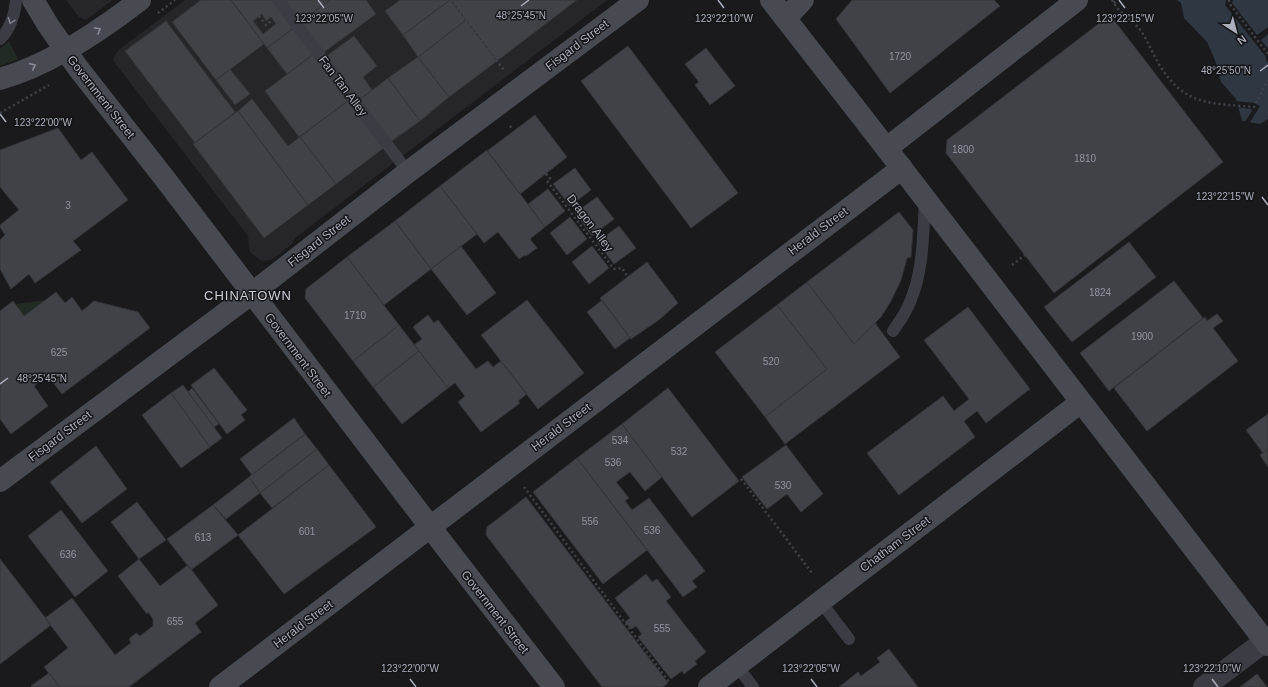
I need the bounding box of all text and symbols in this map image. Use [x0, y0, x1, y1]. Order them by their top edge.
text: 48°25'45"N [496, 10, 546, 21]
north arrow [1216, 12, 1256, 52]
text: 123°22'05"W [295, 13, 353, 24]
text: 123°22'10"W [695, 13, 753, 24]
text: 123°22'15"W [1096, 13, 1154, 24]
street label: Fisgard Street [543, 16, 612, 73]
one-way arrow [8, 17, 16, 24]
one-way arrow [94, 28, 101, 35]
text: N [1235, 33, 1249, 47]
house number: 1720 [889, 51, 912, 62]
street label: Government Street [64, 53, 138, 142]
street label: Fan Tan Alley [316, 53, 370, 119]
one-way arrow [29, 63, 36, 71]
text: 48°25'50"N [1201, 65, 1251, 76]
text: 123°22'00"W [14, 117, 72, 128]
house number: 1800 [952, 144, 975, 155]
house number: 1810 [1074, 153, 1097, 164]
text: 123°22'15"W [1196, 191, 1254, 202]
street label: Dragon Alley [564, 192, 616, 254]
house number: 3 [65, 200, 71, 211]
street label: Herald Street [786, 204, 851, 258]
street label: Fisgard Street [285, 212, 354, 270]
house number: 1824 [1089, 287, 1112, 298]
district label: CHINATOWN [204, 288, 292, 303]
street label: Government Street [262, 310, 334, 400]
house number: 1710 [344, 310, 367, 321]
house number: 1900 [1131, 331, 1154, 342]
house number: 625 [51, 347, 68, 358]
house number: 520 [763, 356, 780, 367]
text: 48°25'45"N [17, 373, 67, 384]
street label: Herald Street [529, 400, 594, 454]
street label: Fisgard Street [26, 407, 95, 464]
house number: 534 [612, 435, 629, 446]
house number: 532 [671, 446, 688, 457]
house number: 536 [605, 457, 622, 468]
house number: 530 [775, 480, 792, 491]
street label: Chatham Street [857, 513, 933, 575]
house number: 556 [582, 516, 599, 527]
house number: 536 [644, 525, 661, 536]
house number: 601 [299, 526, 316, 537]
house number: 613 [195, 532, 212, 543]
house number: 636 [60, 549, 77, 560]
street label: Government Street [458, 568, 532, 657]
street label: Herald Street [271, 597, 336, 651]
house number: 655 [167, 616, 184, 627]
house number: 555 [654, 623, 671, 634]
text: 123°22'00"W [381, 663, 439, 674]
text: 123°22'05"W [782, 663, 840, 674]
text: 123°22'10"W [1183, 663, 1241, 674]

